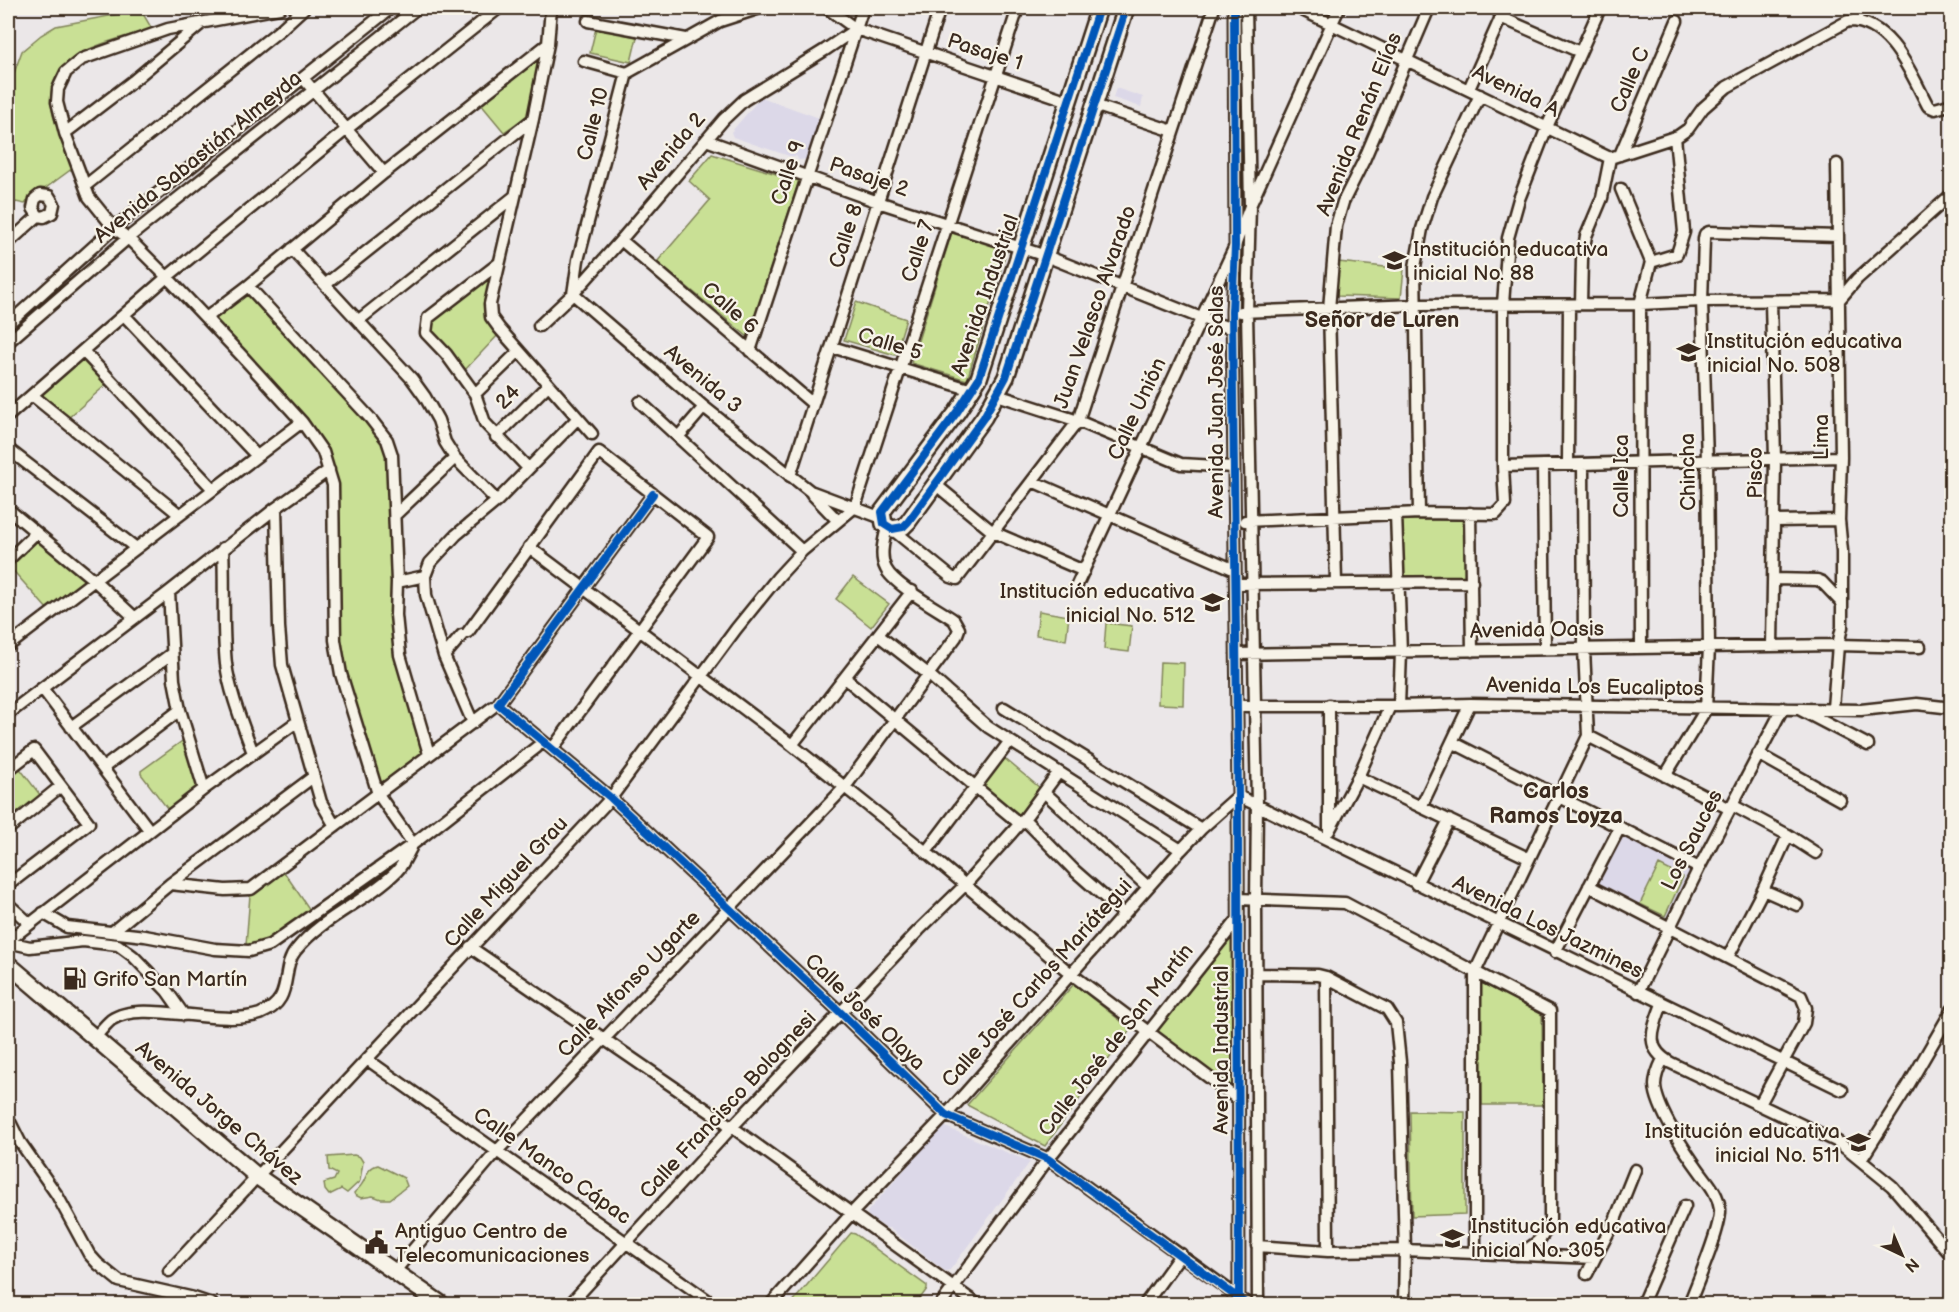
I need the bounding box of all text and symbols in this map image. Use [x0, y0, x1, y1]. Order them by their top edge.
street label: Pasaje 1 [944, 28, 1026, 76]
street label: Avenida Renán Elías [1311, 29, 1407, 219]
street label: Calle C [1605, 43, 1655, 117]
street label: Avenida A [1468, 59, 1564, 123]
street label: Avenida Sabastián Almeyda [89, 65, 307, 249]
street label: Calle 10 [572, 85, 614, 163]
street label: Avenida 2 [631, 107, 711, 195]
street label: Calle 9 [766, 138, 810, 208]
street label: Pasaje 2 [826, 152, 912, 202]
street label: Calle 8 [824, 201, 868, 271]
street label: Juan Velasco Alvarado [1049, 202, 1142, 412]
street label: Avenida Industrial [946, 211, 1024, 379]
street label: Calle 7 [896, 216, 940, 285]
place label: Institución educativa inicial No. 88 [1413, 237, 1608, 286]
school or university icon: Institución educativa inicial No. 88 [1382, 248, 1408, 274]
street label: Calle 6 [697, 277, 764, 340]
street label: Avenida Juan José Salas [1204, 286, 1229, 518]
district label: Señor de Luren [1305, 307, 1459, 334]
street label: Calle 5 [855, 322, 925, 366]
place label: Institución educativa inicial No. 508 [1707, 329, 1902, 378]
street label: Avenida 3 [659, 339, 747, 419]
school or university icon: Institución educativa inicial No. 508 [1676, 340, 1702, 366]
street label: Calle Unión [1102, 354, 1172, 464]
street label: 24 [490, 379, 526, 415]
street label: Lima [1809, 414, 1834, 460]
street label: Chincha [1675, 433, 1701, 511]
street label: Calle Ica [1609, 434, 1634, 518]
street label: Pisco [1743, 447, 1768, 499]
place label: Institución educativa inicial No. 512 [1000, 579, 1196, 628]
school or university icon: Institución educativa inicial No. 512 [1200, 590, 1226, 616]
street label: Avenida Oasis [1470, 616, 1604, 644]
street label: Avenida Los Eucaliptos [1486, 673, 1704, 701]
district label: Carlos Ramos Loyza [1489, 778, 1623, 830]
street label: Los Sauces [1656, 786, 1728, 894]
street label: Calle Miguel Grau [439, 811, 573, 953]
street label: Avenida Los Jazmines [1449, 870, 1647, 984]
street label: Calle José Carlos Mariátegui [937, 873, 1137, 1093]
street label: Calle Alfonso Ugarte [552, 905, 706, 1063]
street label: Calle José de San Martín [1033, 939, 1199, 1141]
street label: Calle José Olaya [800, 948, 930, 1076]
fuel station icon: Grifo San Martín [62, 966, 88, 992]
street label: Avenida Industrial [1209, 966, 1234, 1134]
place label: Grifo San Martín [93, 967, 247, 992]
street label: Calle Francisco Bolognesi [635, 1006, 821, 1204]
street label: Avenida Jorge Chávez [130, 1036, 308, 1191]
street label: Calle Manco Cápac [468, 1102, 636, 1230]
place label: Institución educativa inicial No. 511 [1645, 1119, 1840, 1168]
school or university icon: Institución educativa inicial No. 511 [1845, 1130, 1871, 1156]
place label: Institución educativa inicial No. 305 [1471, 1214, 1666, 1263]
place label: Antiguo Centro de Telecomunicaciones [395, 1219, 589, 1268]
school or university icon: Institución educativa inicial No. 305 [1440, 1225, 1466, 1251]
north arrow [1872, 1225, 1932, 1285]
public building icon: Antiguo Centro de Telecomunicaciones [364, 1230, 390, 1256]
text: N [1900, 1254, 1922, 1276]

